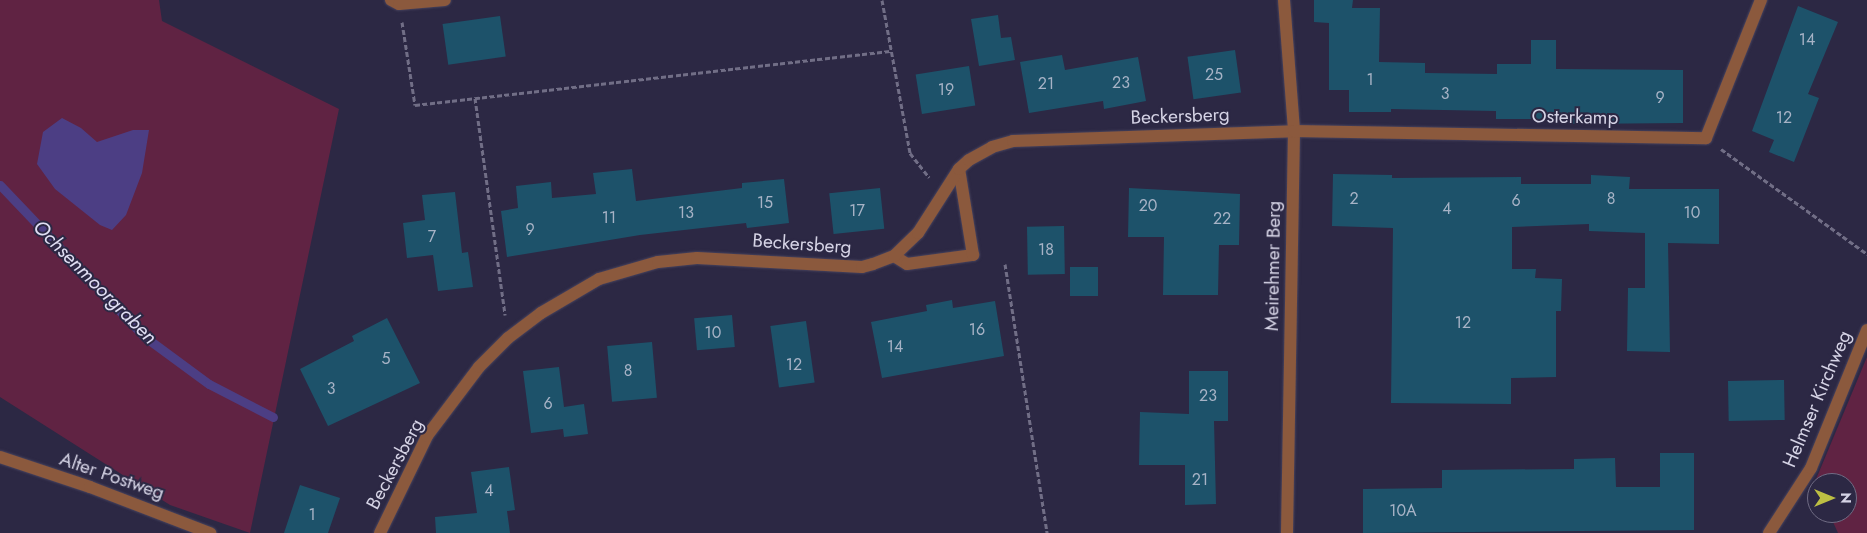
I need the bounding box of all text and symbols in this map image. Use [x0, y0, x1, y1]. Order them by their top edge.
house number: 14 [1799, 30, 1815, 50]
house number: 25 [1205, 65, 1223, 85]
house number: 1 [1366, 70, 1374, 90]
house number: 23 [1112, 73, 1130, 93]
house number: 21 [1038, 74, 1054, 94]
house number: 19 [938, 80, 954, 100]
house number: 3 [1441, 84, 1449, 104]
house number: 9 [1655, 88, 1665, 108]
street label: Beckersberg [1130, 103, 1230, 129]
street label: Osterkamp [1531, 105, 1619, 129]
house number: 12 [1776, 108, 1792, 128]
house number: 2 [1349, 189, 1359, 209]
house number: 8 [1607, 189, 1615, 209]
house number: 6 [1511, 191, 1521, 211]
house number: 15 [757, 193, 773, 213]
house number: 20 [1139, 196, 1157, 216]
house number: 4 [1442, 199, 1452, 219]
house number: 17 [849, 201, 865, 221]
street label: Meirehmer Berg [1260, 201, 1286, 331]
house number: 13 [678, 203, 694, 223]
house number: 10 [1684, 203, 1700, 223]
house number: 11 [602, 208, 616, 228]
house number: 22 [1213, 209, 1231, 229]
water label: Ochsenmoorgraben [28, 215, 162, 349]
house number: 9 [525, 220, 535, 240]
house number: 7 [428, 227, 436, 247]
street label: Beckersberg [752, 229, 852, 259]
house number: 18 [1038, 240, 1054, 260]
house number: 12 [1455, 313, 1471, 333]
house number: 16 [969, 320, 985, 340]
house number: 10 [705, 323, 721, 343]
street label: Helmser Kirchweg [1778, 327, 1856, 471]
house number: 14 [887, 337, 903, 357]
house number: 5 [381, 349, 391, 369]
house number: 12 [786, 355, 802, 375]
house number: 8 [624, 361, 632, 381]
house number: 3 [327, 379, 335, 399]
house number: 23 [1199, 386, 1217, 406]
house number: 6 [543, 394, 553, 414]
street label: Beckersberg [362, 415, 428, 513]
street label: Alter Postweg [57, 447, 167, 505]
house number: 21 [1192, 470, 1208, 490]
north arrow [1807, 473, 1857, 523]
house number: 4 [484, 481, 494, 501]
text: N [1836, 492, 1856, 504]
house number: 10A [1389, 501, 1417, 521]
house number: 1 [308, 505, 316, 525]

